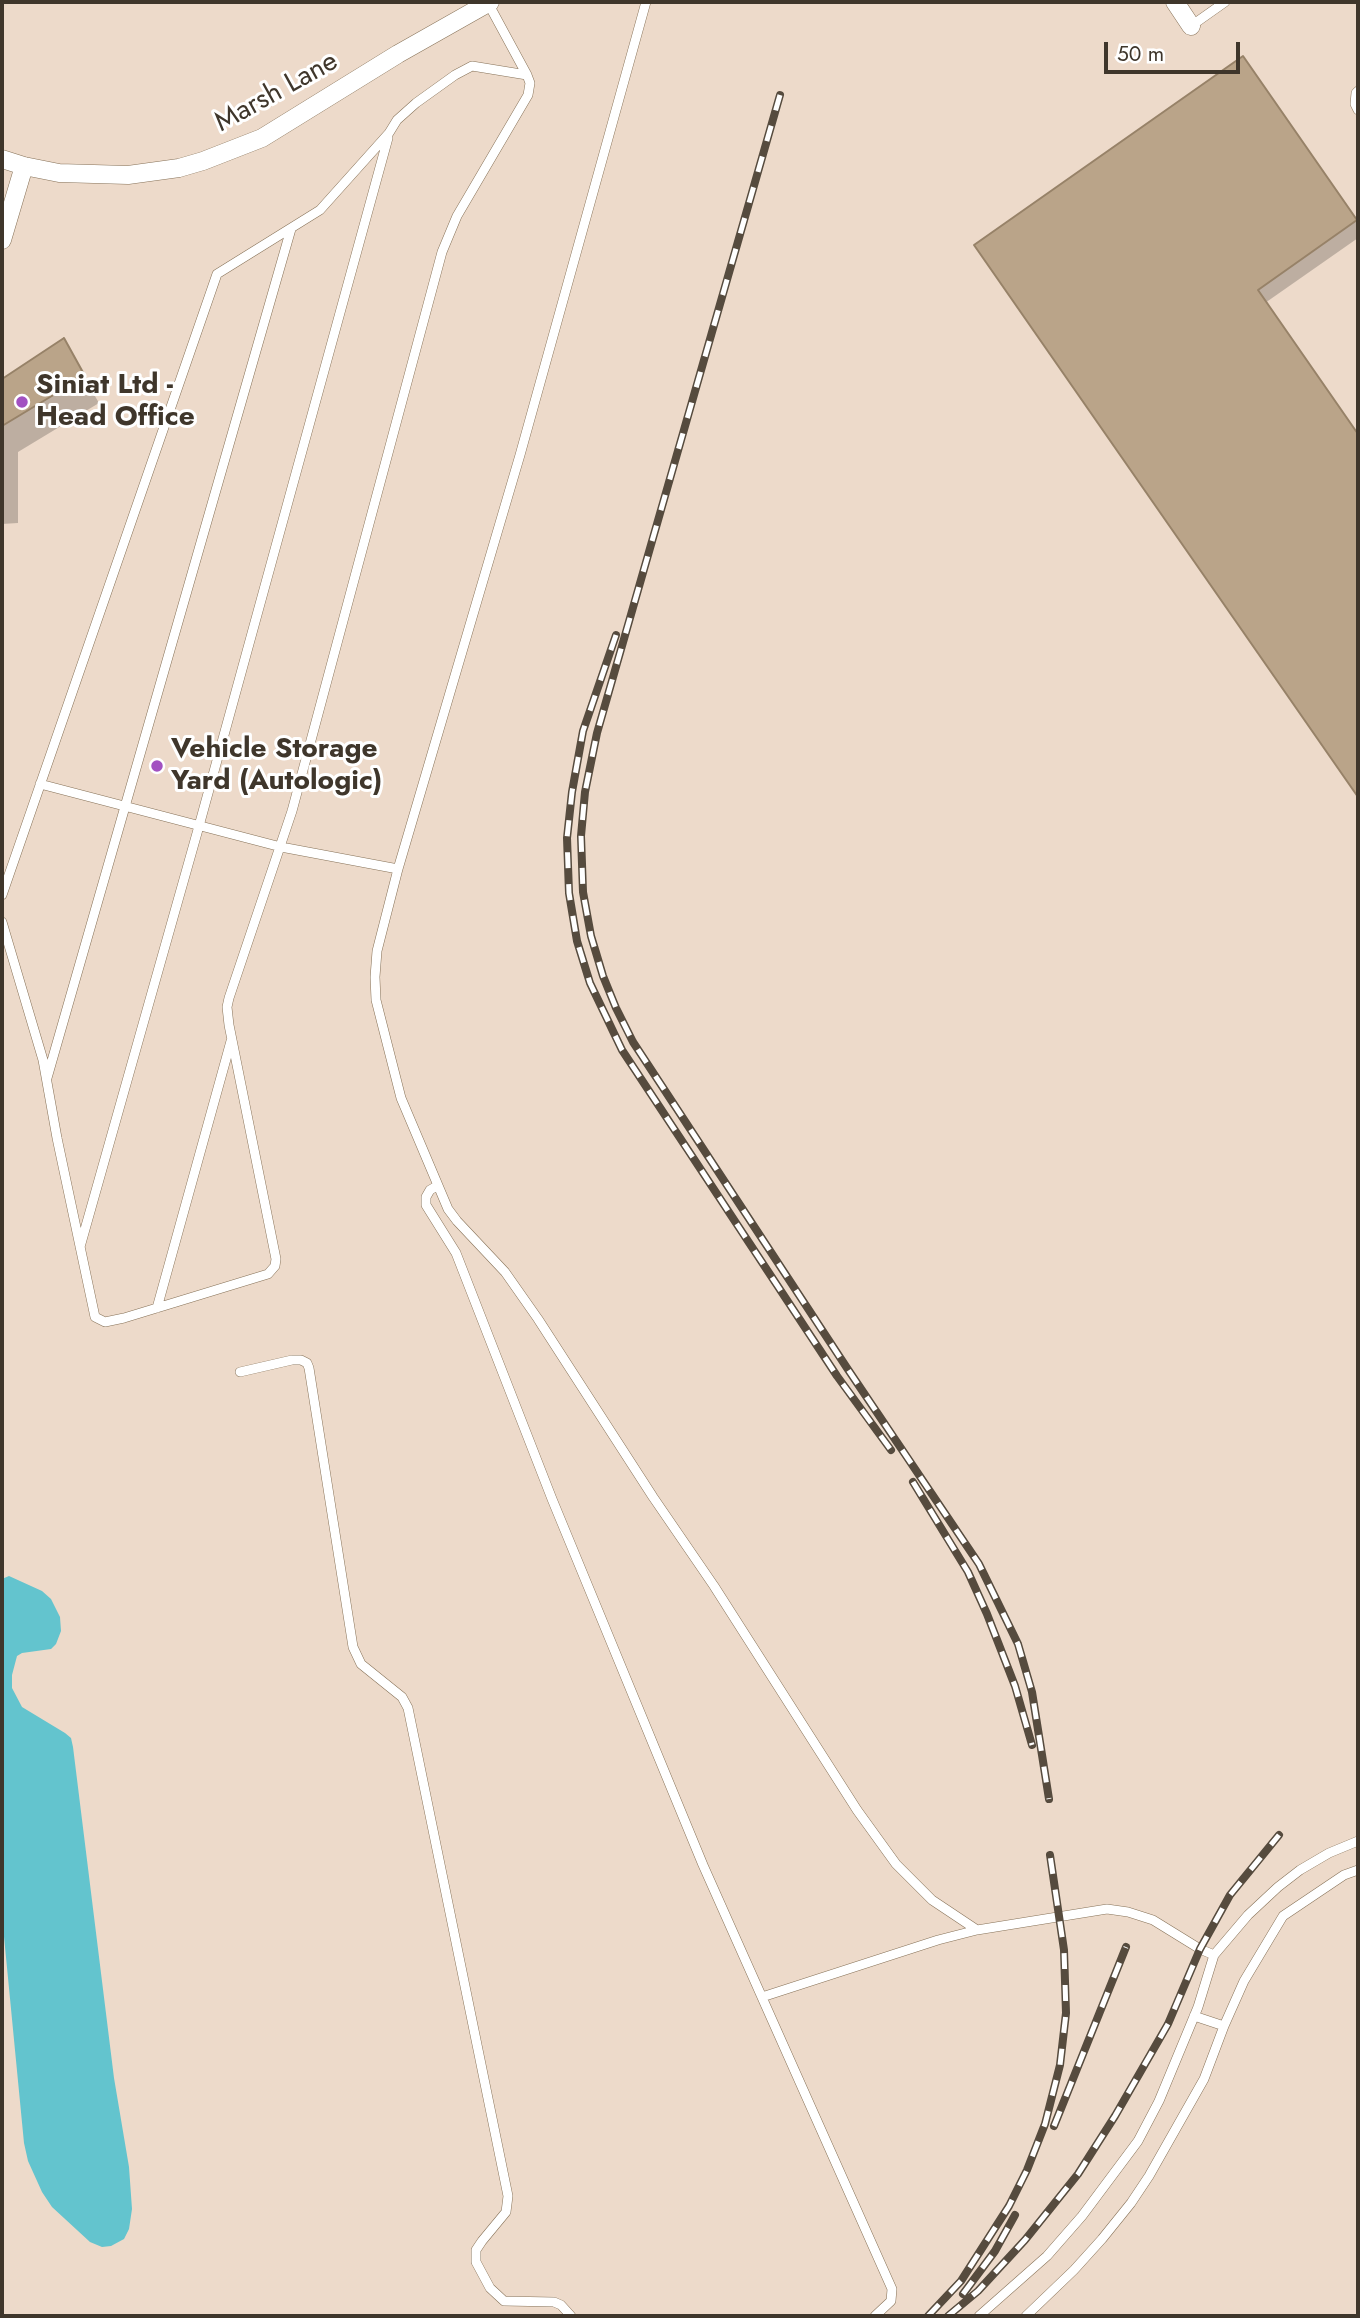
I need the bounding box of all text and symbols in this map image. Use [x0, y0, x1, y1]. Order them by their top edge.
scale bar [1108, 28, 1244, 72]
text: 50 m [1117, 39, 1164, 69]
street label: Marsh Lane [210, 46, 344, 140]
place label: Siniat Ltd - Head Office [36, 369, 195, 435]
marker: Siniat Ltd - Head Office [14, 394, 30, 410]
place label: Vehicle Storage Yard (Autologic) [171, 733, 382, 799]
marker: Vehicle Storage Yard (Autologic) [149, 758, 165, 774]

